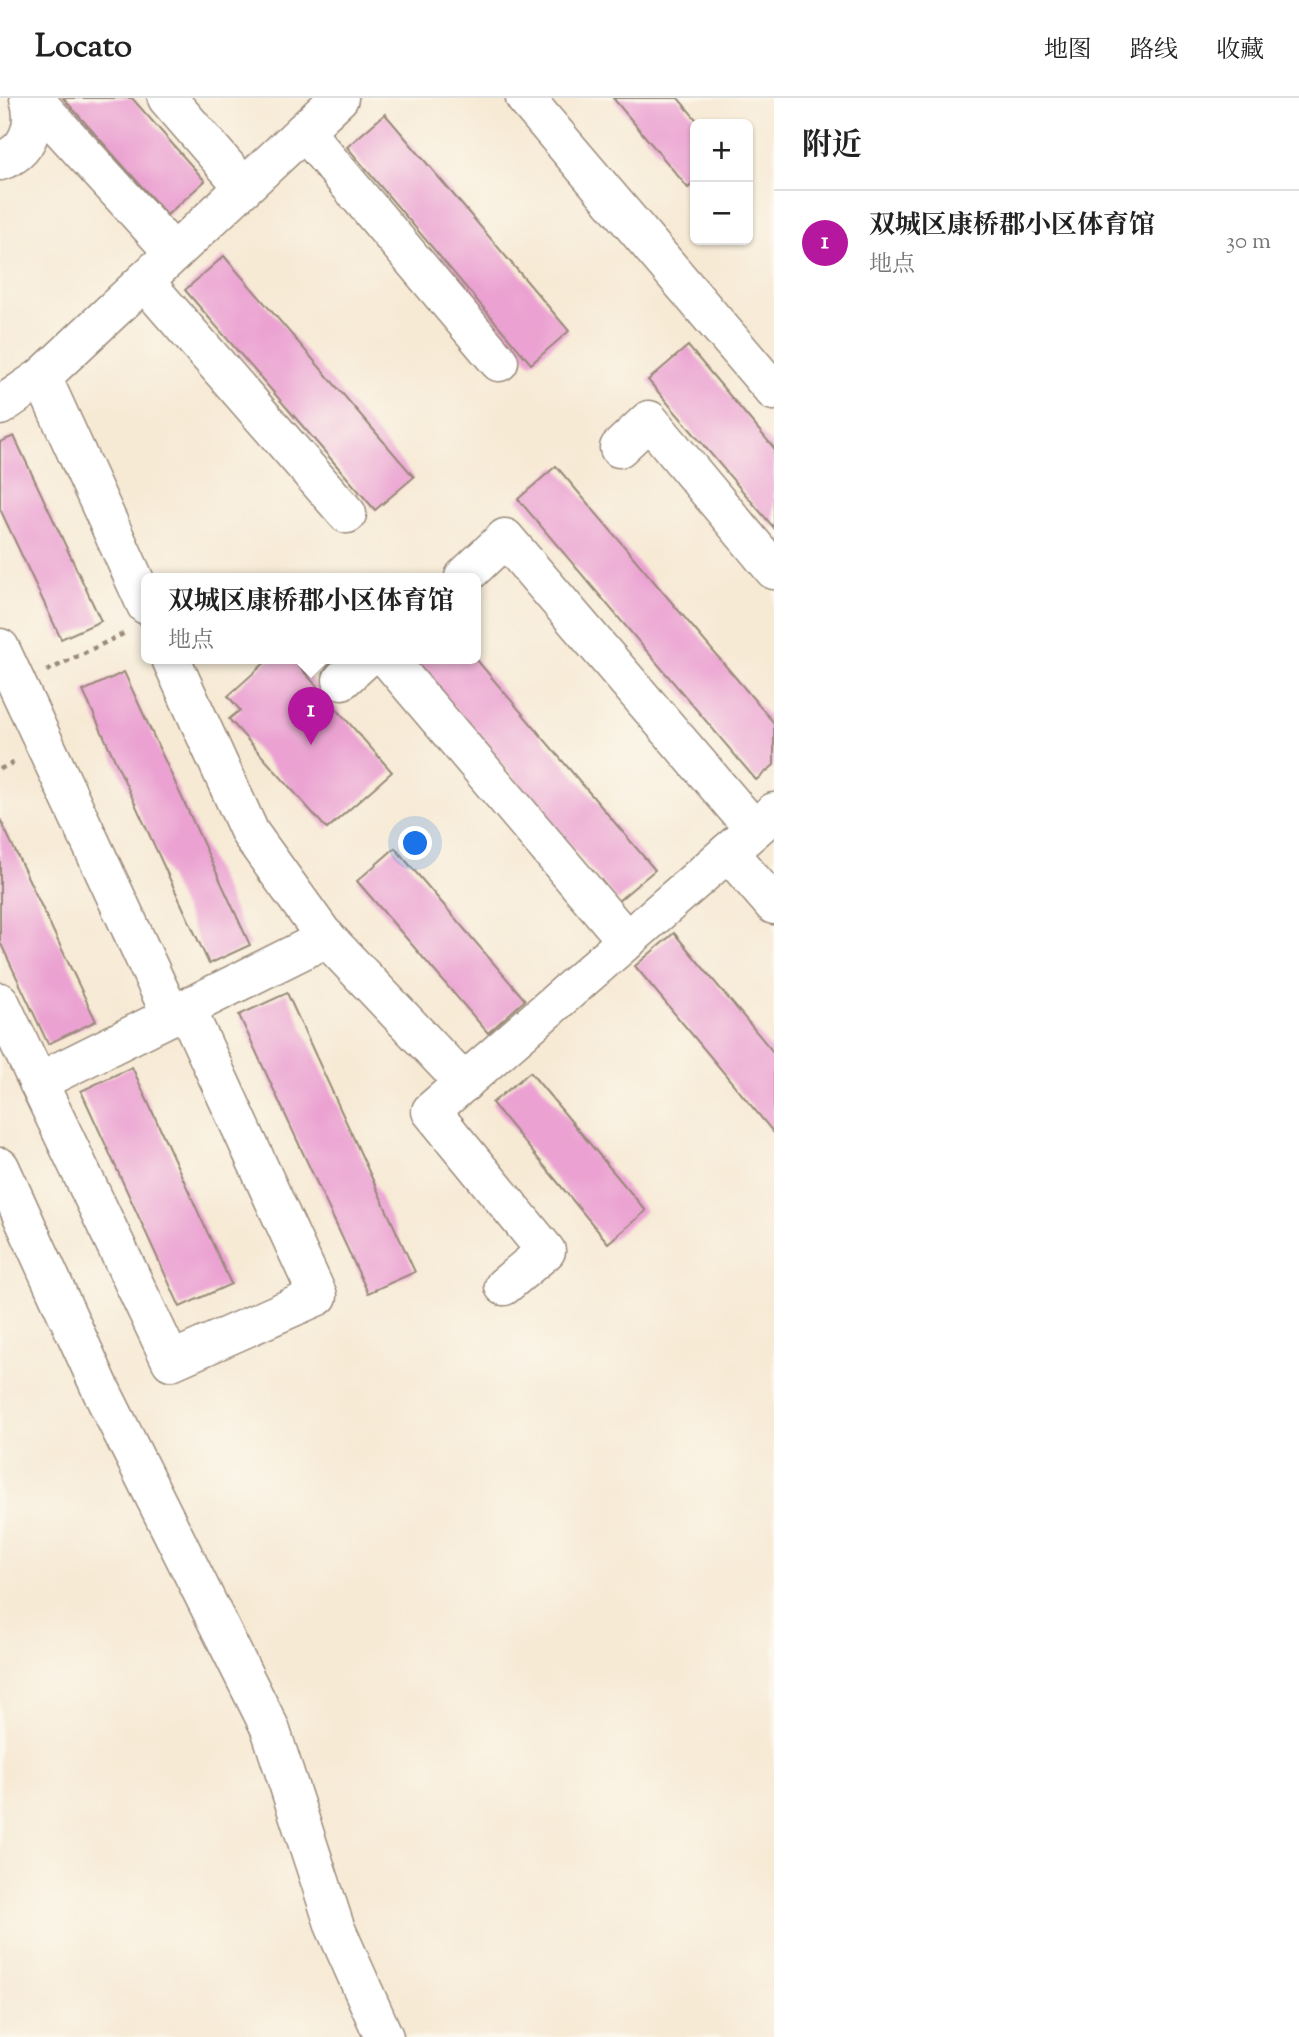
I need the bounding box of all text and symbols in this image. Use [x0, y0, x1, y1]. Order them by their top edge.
text: Locato [35, 24, 132, 72]
text: 地图 [1044, 34, 1092, 68]
text: 路线 [1130, 34, 1178, 68]
text: 收藏 [1216, 34, 1264, 68]
map controls [690, 119, 753, 245]
button: + [690, 119, 753, 182]
text: 附近 [802, 125, 862, 168]
button: − [690, 182, 753, 245]
text: 双城区康桥郡小区体育馆 [869, 208, 1155, 245]
text: 1 [821, 226, 829, 259]
text: 30 m [1226, 226, 1271, 259]
text: 地点 [869, 249, 915, 282]
popup [141, 573, 481, 664]
text: 双城区康桥郡小区体育馆 [168, 584, 454, 621]
text: 地点 [168, 625, 214, 658]
pin: 1 [288, 687, 334, 745]
your location [398, 826, 432, 860]

